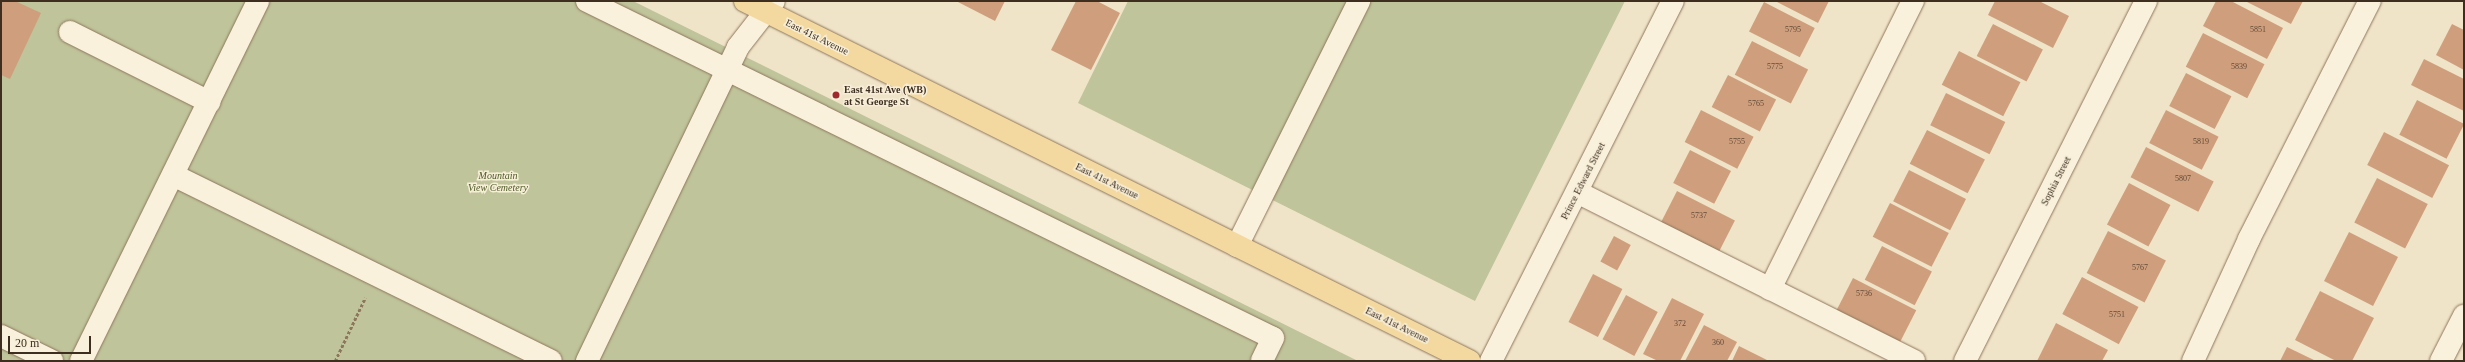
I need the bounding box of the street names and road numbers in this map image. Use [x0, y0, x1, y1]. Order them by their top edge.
street label: East 41st Avenue [783, 16, 851, 58]
street label: Prince Edward Street [1558, 140, 1608, 222]
street label: Sophia Street [2038, 154, 2074, 208]
street label: East 41st Avenue [1073, 160, 1141, 202]
street label: East 41st Avenue [1363, 304, 1431, 346]

